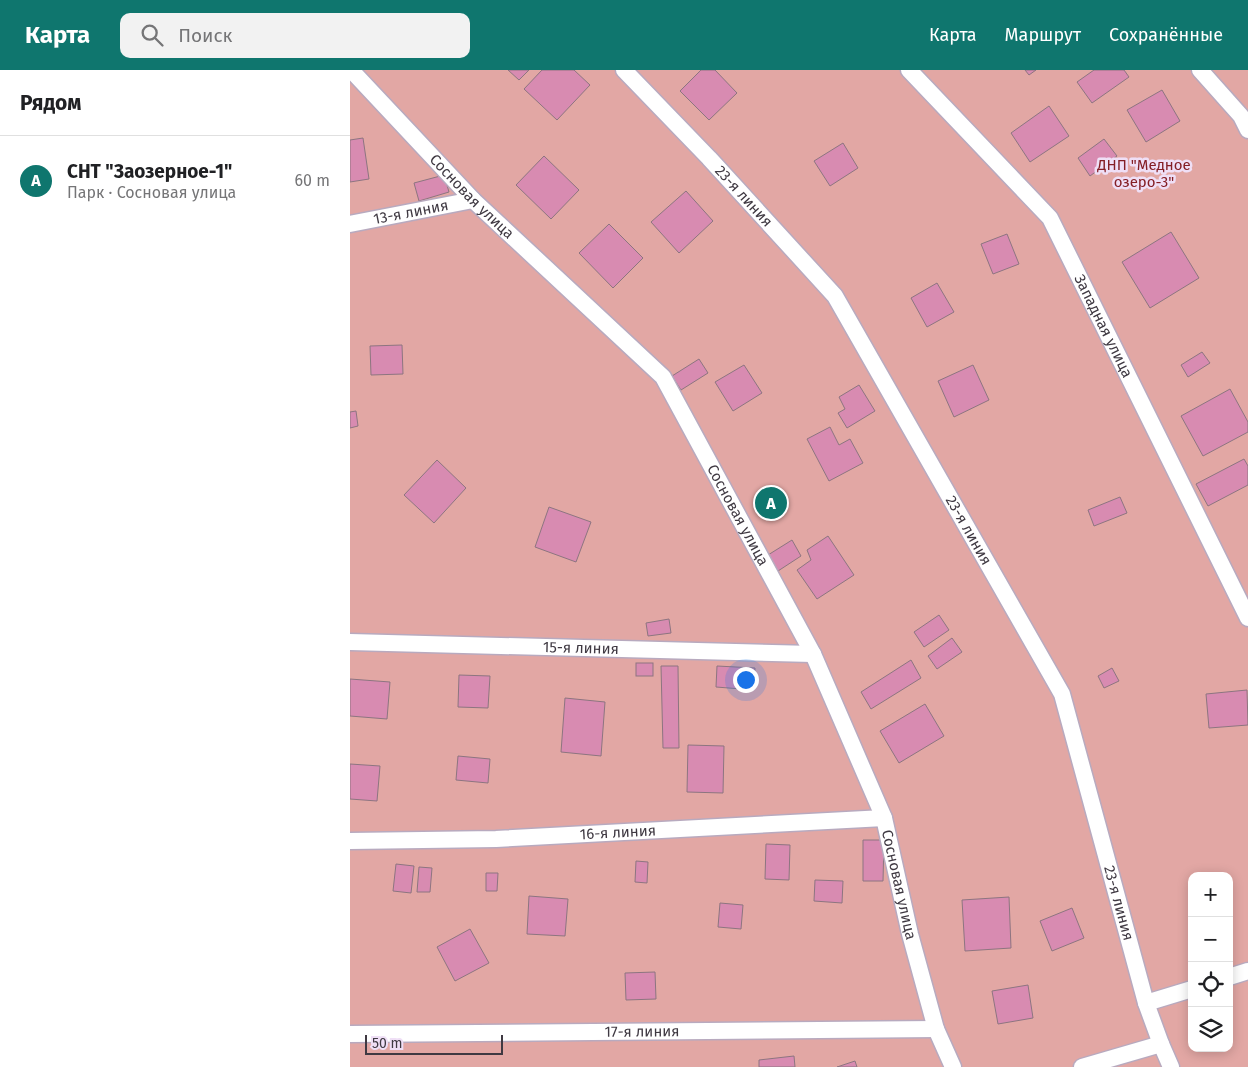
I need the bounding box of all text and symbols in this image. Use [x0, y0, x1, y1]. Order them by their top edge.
search box [120, 13, 470, 58]
text: Карта [25, 21, 90, 49]
icon: search [138, 21, 166, 49]
text: Поиск [178, 24, 232, 47]
text: Карта [929, 24, 977, 46]
text: Маршрут [1005, 24, 1081, 46]
text: Сохранённые [1109, 24, 1223, 46]
text: Рядом [20, 90, 81, 116]
street label: Сосновая улица [426, 151, 518, 243]
park label: ДНП "Медное озеро-3" [1096, 156, 1191, 191]
text: СНТ "Заозерное-1" [67, 160, 232, 183]
street label: 23-я линия [711, 162, 776, 231]
text: A [31, 171, 41, 190]
text: 60 m [295, 171, 330, 190]
text: Парк · Сосновая улица [67, 183, 236, 202]
street label: 13-я линия [372, 196, 450, 228]
street label: Западная улица [1070, 272, 1137, 381]
street label: Сосновая улица [703, 461, 772, 569]
pin: A [755, 484, 787, 522]
street label: 23-я линия [942, 493, 995, 568]
street label: 15-я линия [543, 638, 619, 658]
your location [733, 667, 759, 693]
street label: 16-я линия [579, 821, 656, 843]
street label: Сосновая улица [878, 828, 920, 942]
street label: 23-я линия [1100, 864, 1138, 942]
map controls [1188, 872, 1233, 1052]
button: + [1188, 872, 1233, 917]
button: − [1188, 917, 1233, 962]
button: locate [1188, 962, 1233, 1007]
button: layers [1188, 1007, 1233, 1052]
street label: 17-я линия [604, 1022, 680, 1041]
scale bar [365, 1032, 502, 1055]
text: 50 m [372, 1035, 403, 1052]

